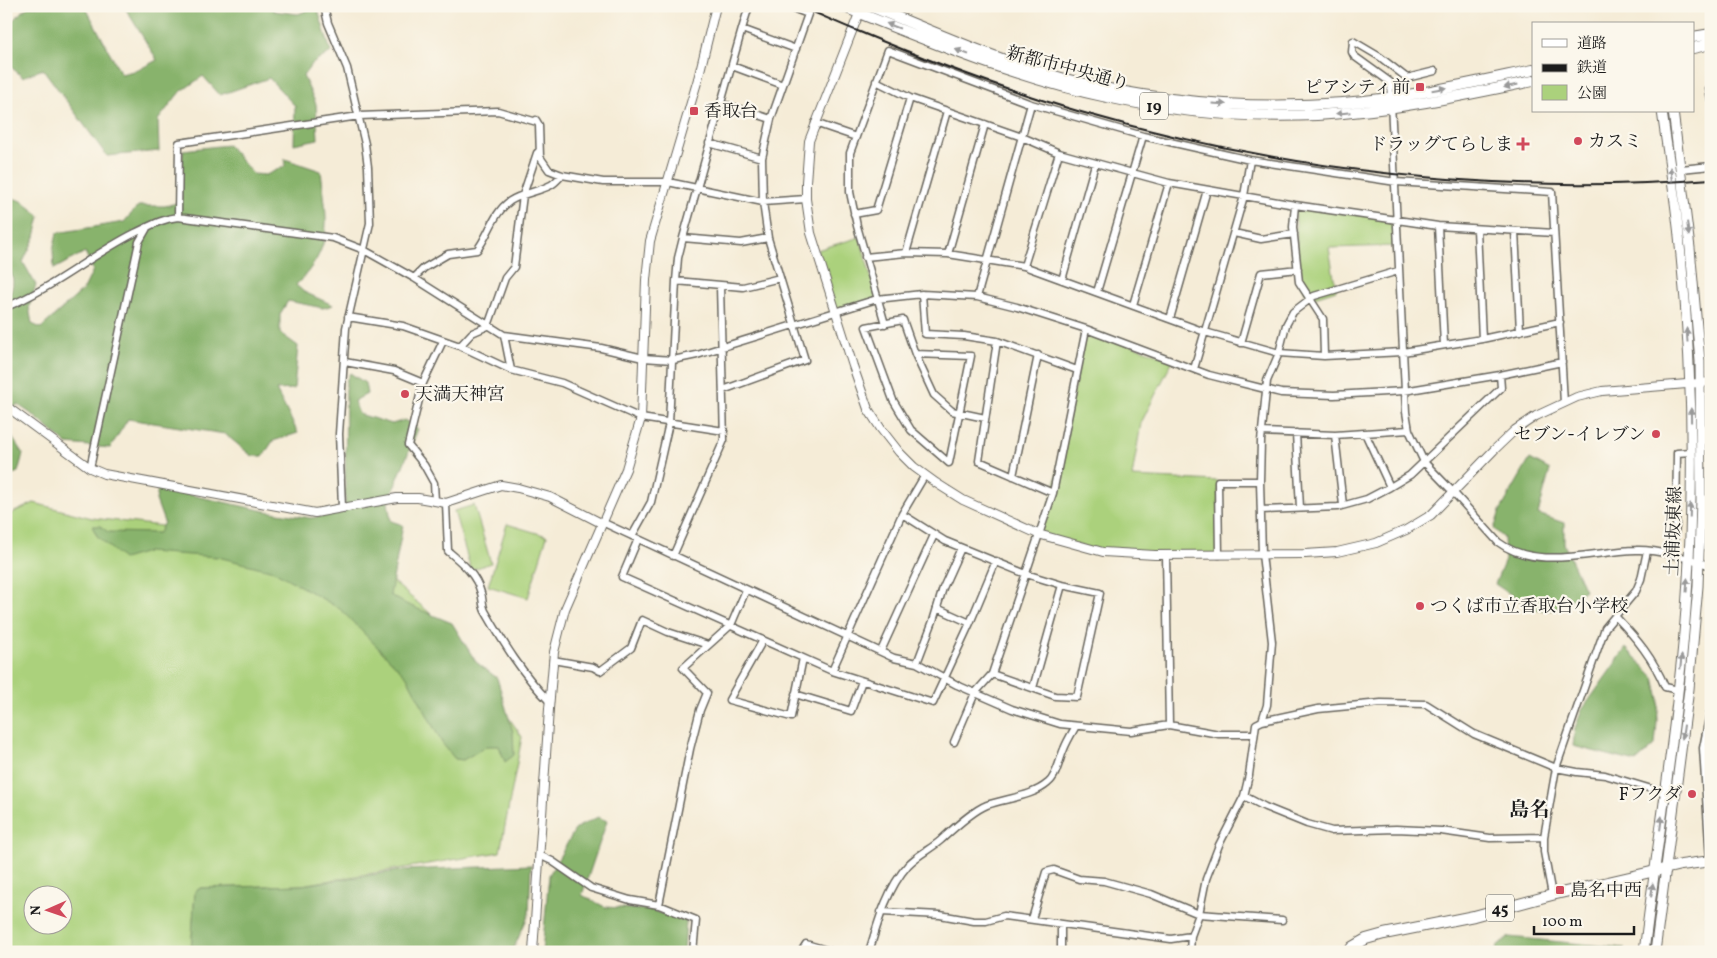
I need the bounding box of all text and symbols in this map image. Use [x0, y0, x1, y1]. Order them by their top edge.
one-way arrow [885, 22, 900, 30]
legend [1532, 22, 1694, 112]
text: 道路 [1577, 34, 1607, 55]
street label: 新都市中央通り [1004, 41, 1132, 98]
one-way arrow [954, 48, 969, 55]
text: 鉄道 [1577, 58, 1607, 79]
place label: ピアシティ前 [1304, 76, 1410, 101]
marker: ピアシティ前 [1414, 81, 1426, 93]
one-way arrow [1503, 82, 1519, 90]
one-way arrow [1431, 84, 1447, 92]
text: 公園 [1577, 84, 1607, 105]
road number: 19 [1140, 92, 1168, 120]
place label: 香取台 [704, 100, 758, 125]
one-way arrow [1211, 100, 1227, 108]
marker: 香取台 [688, 105, 700, 117]
one-way arrow [1335, 109, 1351, 117]
place label: カスミ [1588, 130, 1642, 155]
place label: ドラッグてらしま [1369, 133, 1513, 158]
marker: カスミ [1572, 135, 1584, 147]
marker: ドラッグてらしま [1517, 138, 1529, 150]
one-way arrow [1666, 165, 1674, 181]
one-way arrow [1684, 221, 1692, 237]
one-way arrow [1682, 327, 1690, 343]
place label: 天満天神宮 [415, 383, 505, 408]
marker: 天満天神宮 [399, 388, 411, 400]
one-way arrow [1686, 407, 1694, 423]
place label: セブン-イレブン [1514, 423, 1646, 448]
marker: セブン-イレブン [1650, 428, 1662, 440]
street label: 土浦坂東線 [1660, 486, 1689, 576]
one-way arrow [1687, 501, 1695, 517]
one-way arrow [1684, 577, 1692, 593]
place label: つくば市立香取台小学校 [1430, 595, 1628, 620]
marker: つくば市立香取台小学校 [1414, 600, 1426, 612]
one-way arrow [1677, 654, 1685, 670]
one-way arrow [1679, 724, 1687, 740]
place label: Fフクダ [1619, 783, 1682, 808]
marker: Fフクダ [1686, 788, 1698, 800]
district label: 島名 [1509, 797, 1549, 825]
one-way arrow [1657, 815, 1665, 831]
place label: 島名中西 [1570, 879, 1642, 904]
one-way arrow [1648, 882, 1656, 898]
marker: 島名中西 [1554, 884, 1566, 896]
north arrow [22, 886, 72, 936]
road number: 45 [1486, 894, 1514, 921]
scale bar [1534, 903, 1634, 935]
text: N [27, 905, 46, 916]
text: 100 m [1542, 912, 1582, 933]

